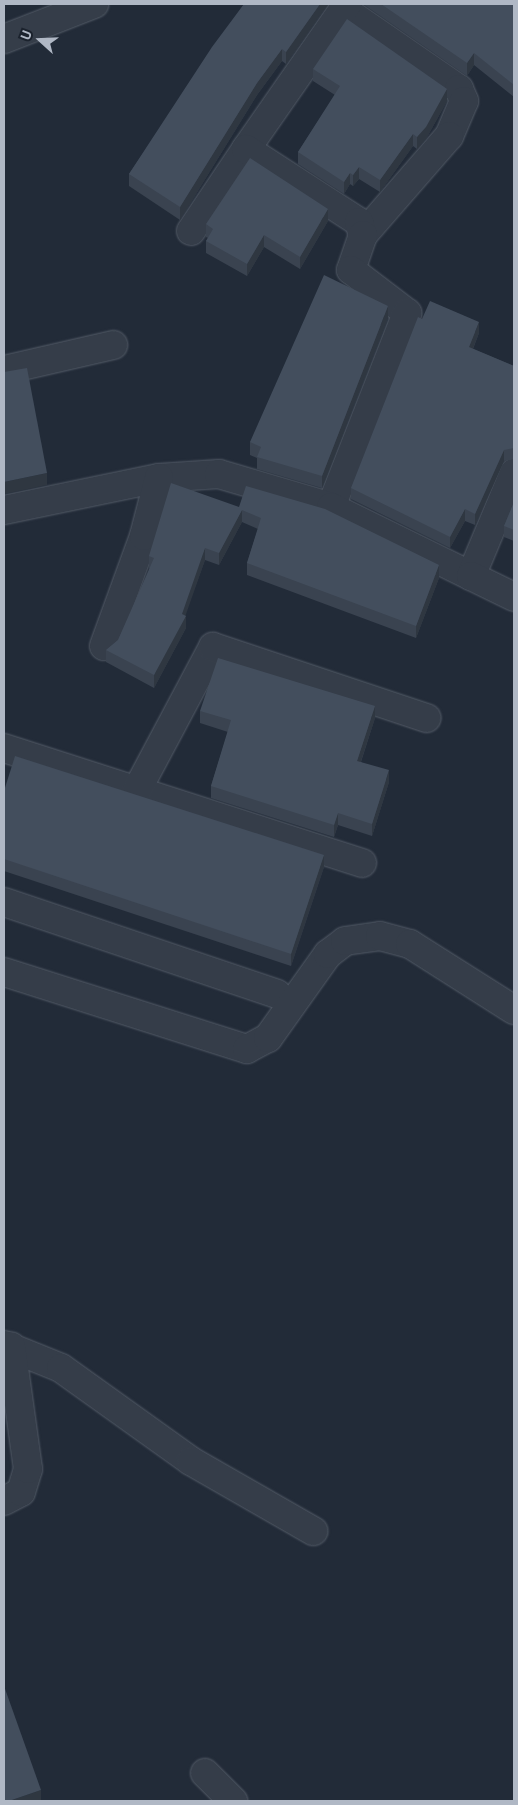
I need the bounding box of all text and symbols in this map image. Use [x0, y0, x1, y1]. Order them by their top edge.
north arrow [15, 15, 65, 65]
text: U [14, 27, 37, 43]

